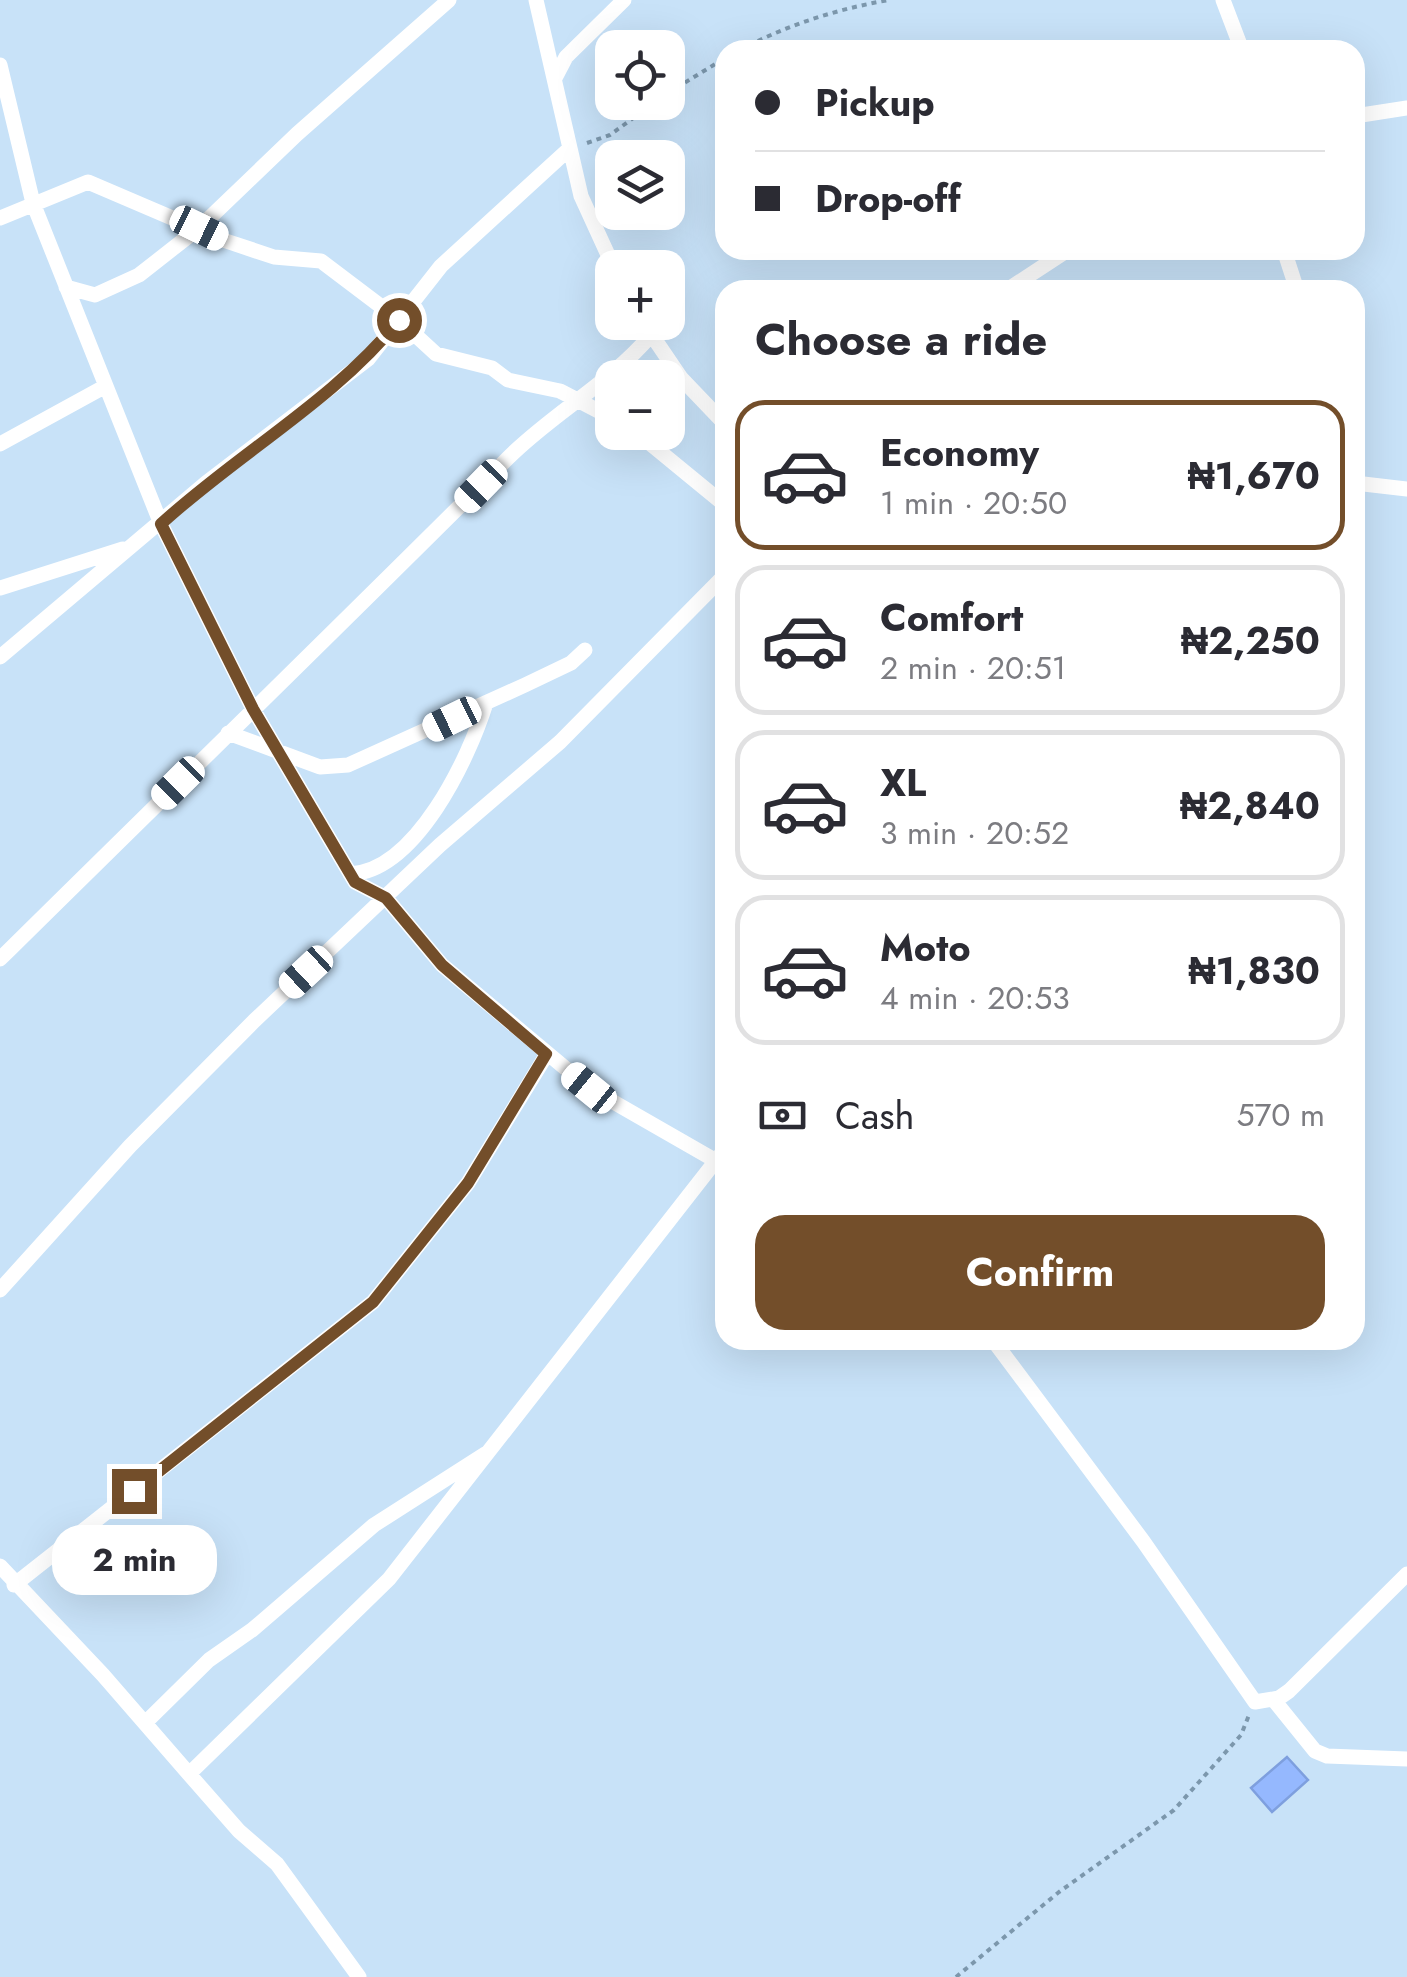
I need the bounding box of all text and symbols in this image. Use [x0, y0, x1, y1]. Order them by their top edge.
map controls [595, 30, 685, 450]
button: locate [595, 30, 685, 120]
text: Pickup [815, 75, 935, 130]
button: layers [595, 140, 685, 230]
text: Drop-off [815, 171, 961, 226]
car [165, 201, 233, 255]
button: + [595, 250, 685, 340]
route start [377, 298, 422, 343]
text: Choose a ride [755, 307, 1047, 372]
button: − [595, 360, 685, 450]
text: Economy [880, 425, 1039, 480]
icon: car [760, 430, 850, 520]
text: ₦1,670 [1187, 448, 1320, 503]
car [449, 454, 513, 518]
text: 1 min · 20:50 [880, 480, 1067, 526]
text: Comfort [880, 590, 1023, 645]
icon: car [760, 595, 850, 685]
text: ₦2,250 [1181, 613, 1320, 668]
text: 2 min · 20:51 [880, 645, 1066, 691]
car [418, 692, 486, 746]
car [146, 751, 210, 815]
text: XL [880, 755, 926, 810]
icon: car [760, 760, 850, 850]
text: ₦2,840 [1180, 778, 1320, 833]
text: 3 min · 20:52 [880, 810, 1069, 856]
text: Moto [880, 920, 971, 975]
icon: car [760, 925, 850, 1015]
car [274, 941, 338, 1003]
text: ₦1,830 [1188, 943, 1320, 998]
text: 4 min · 20:53 [880, 975, 1070, 1021]
car [556, 1057, 622, 1119]
icon: cash [755, 1088, 810, 1143]
text: Cash [835, 1088, 915, 1143]
text: 570 m [1236, 1092, 1325, 1138]
button: Confirm [755, 1215, 1325, 1330]
route end [112, 1469, 157, 1514]
callout: 2 min [52, 1526, 216, 1596]
text: 2 min [92, 1537, 177, 1583]

